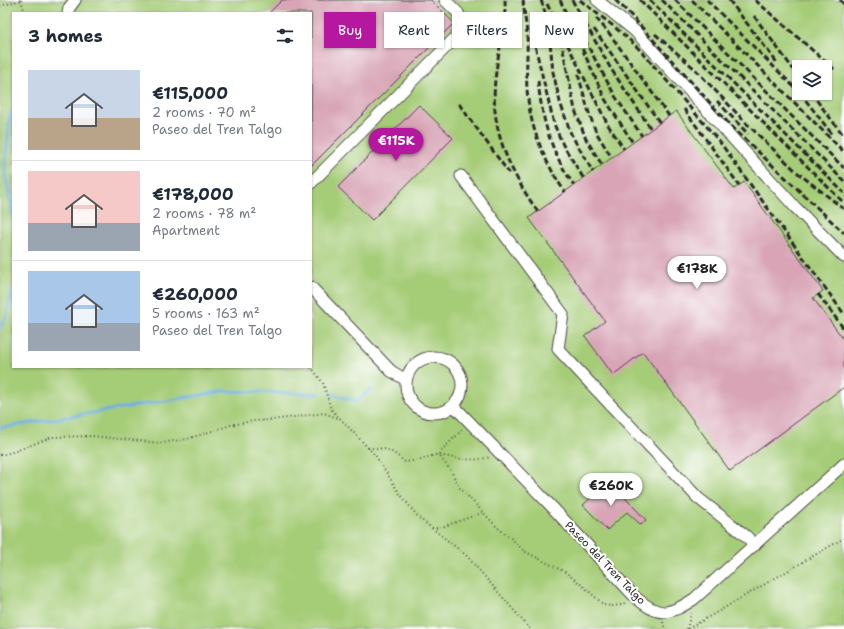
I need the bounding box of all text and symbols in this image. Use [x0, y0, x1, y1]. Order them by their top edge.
chip: Buy [324, 12, 376, 48]
chip: Rent [384, 12, 444, 48]
chip: Filters [452, 12, 522, 48]
chip: New [530, 12, 588, 48]
text: 3 homes [28, 25, 103, 47]
icon: filters [274, 25, 296, 47]
map controls [792, 60, 832, 100]
button: layers [792, 60, 832, 100]
text: €115,000 [152, 82, 228, 104]
icon: home [60, 86, 108, 134]
text: 2 rooms · 70 m² [152, 104, 256, 121]
text: Paseo del Tren Talgo [152, 121, 282, 138]
pin: €115K [368, 128, 424, 162]
text: €115K [377, 132, 415, 149]
text: €178,000 [152, 183, 234, 205]
icon: home [60, 187, 108, 235]
text: 2 rooms · 78 m² [152, 205, 256, 222]
text: Apartment [152, 222, 220, 239]
pin: €178K [669, 256, 725, 290]
text: €178K [676, 260, 718, 277]
text: €260,000 [152, 283, 238, 305]
icon: home [60, 287, 108, 335]
text: 5 rooms · 163 m² [152, 305, 260, 322]
text: Paseo del Tren Talgo [152, 322, 282, 339]
pin: €260K [583, 473, 639, 507]
text: €260K [589, 477, 633, 494]
street label: Paseo del Tren Talgo [561, 518, 649, 608]

